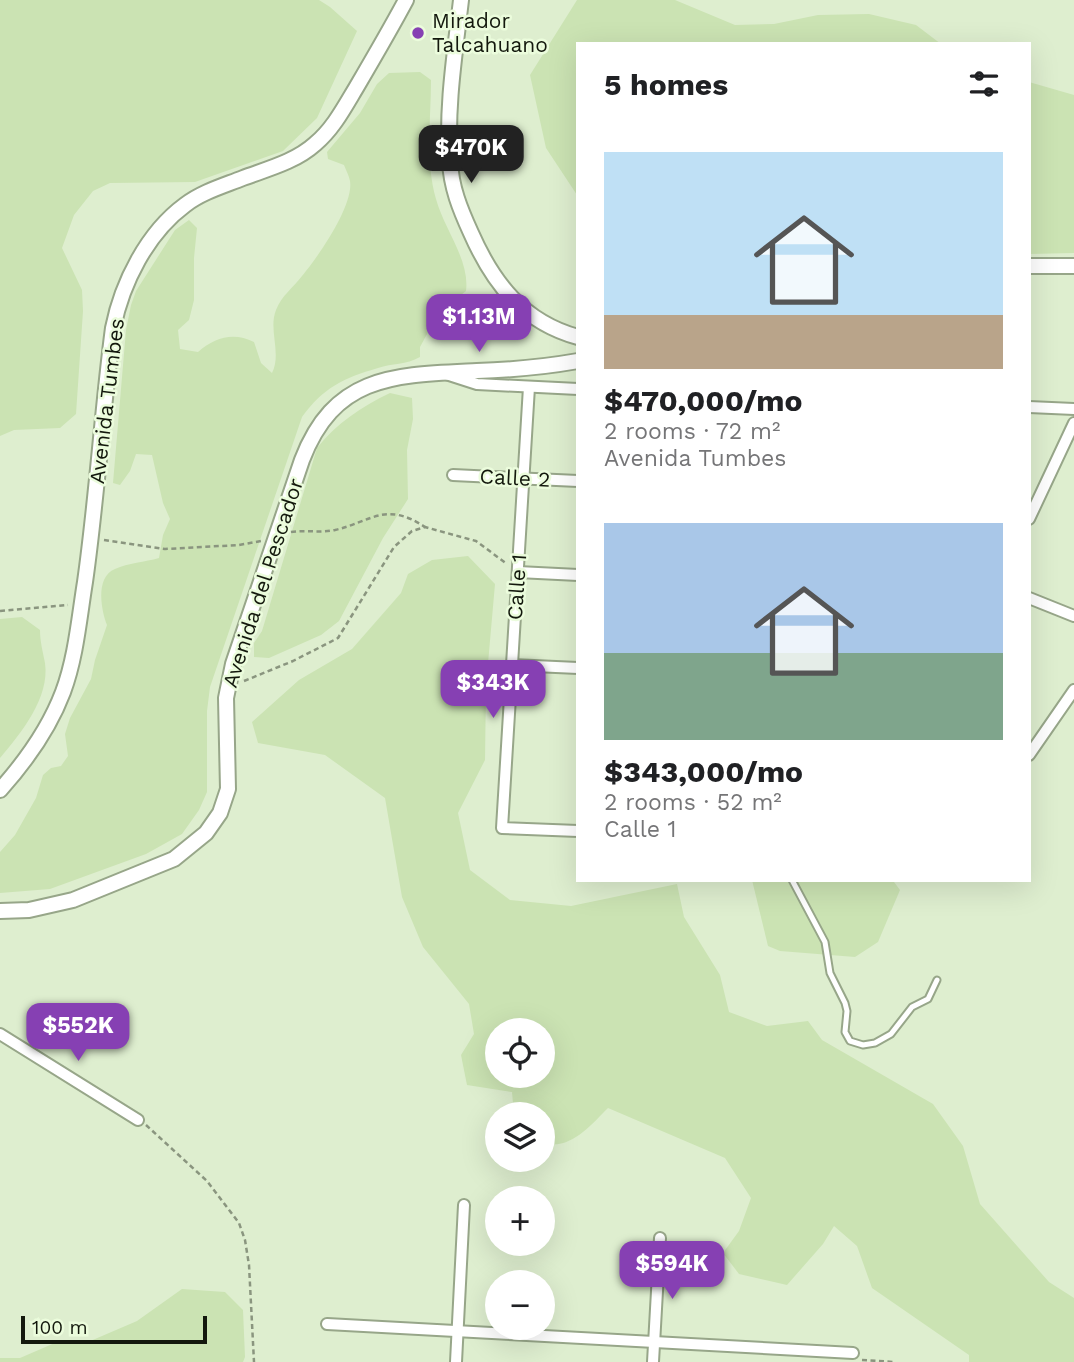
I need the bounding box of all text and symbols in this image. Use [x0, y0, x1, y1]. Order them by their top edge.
place label: Mirador Talcahuano [432, 8, 548, 57]
marker: Mirador Talcahuano [410, 25, 426, 41]
icon: filters [965, 65, 1003, 103]
text: 5 homes [604, 67, 728, 102]
pin: $470K [422, 125, 520, 185]
text: $470K [435, 134, 507, 161]
icon: home [741, 197, 867, 323]
pin: $1.13M [422, 294, 536, 354]
text: $1.13M [442, 303, 516, 330]
street label: Avenida Tumbes [84, 317, 129, 485]
text: $470,000/mo [604, 383, 803, 418]
text: 2 rooms · 72 m² [604, 418, 780, 445]
text: Avenida Tumbes [604, 445, 786, 472]
street label: Calle 2 [479, 463, 551, 492]
street label: Avenida del Pescador [217, 475, 308, 691]
street label: Calle 1 [502, 553, 531, 621]
icon: home [741, 568, 867, 694]
pin: $343K [444, 660, 542, 720]
text: $343K [457, 669, 529, 696]
text: $343,000/mo [604, 754, 803, 789]
text: 2 rooms · 52 m² [604, 789, 782, 816]
text: Calle 1 [604, 816, 677, 843]
pin: $552K [29, 1004, 127, 1063]
text: $552K [42, 1012, 114, 1039]
map controls [485, 1018, 555, 1340]
button: locate [485, 1018, 555, 1088]
button: layers [485, 1102, 555, 1172]
button: + [485, 1186, 555, 1256]
pin: $594K [623, 1242, 721, 1301]
text: $594K [635, 1250, 709, 1277]
button: − [485, 1270, 555, 1340]
scale bar [21, 1313, 206, 1345]
text: 100 m [32, 1316, 88, 1339]

